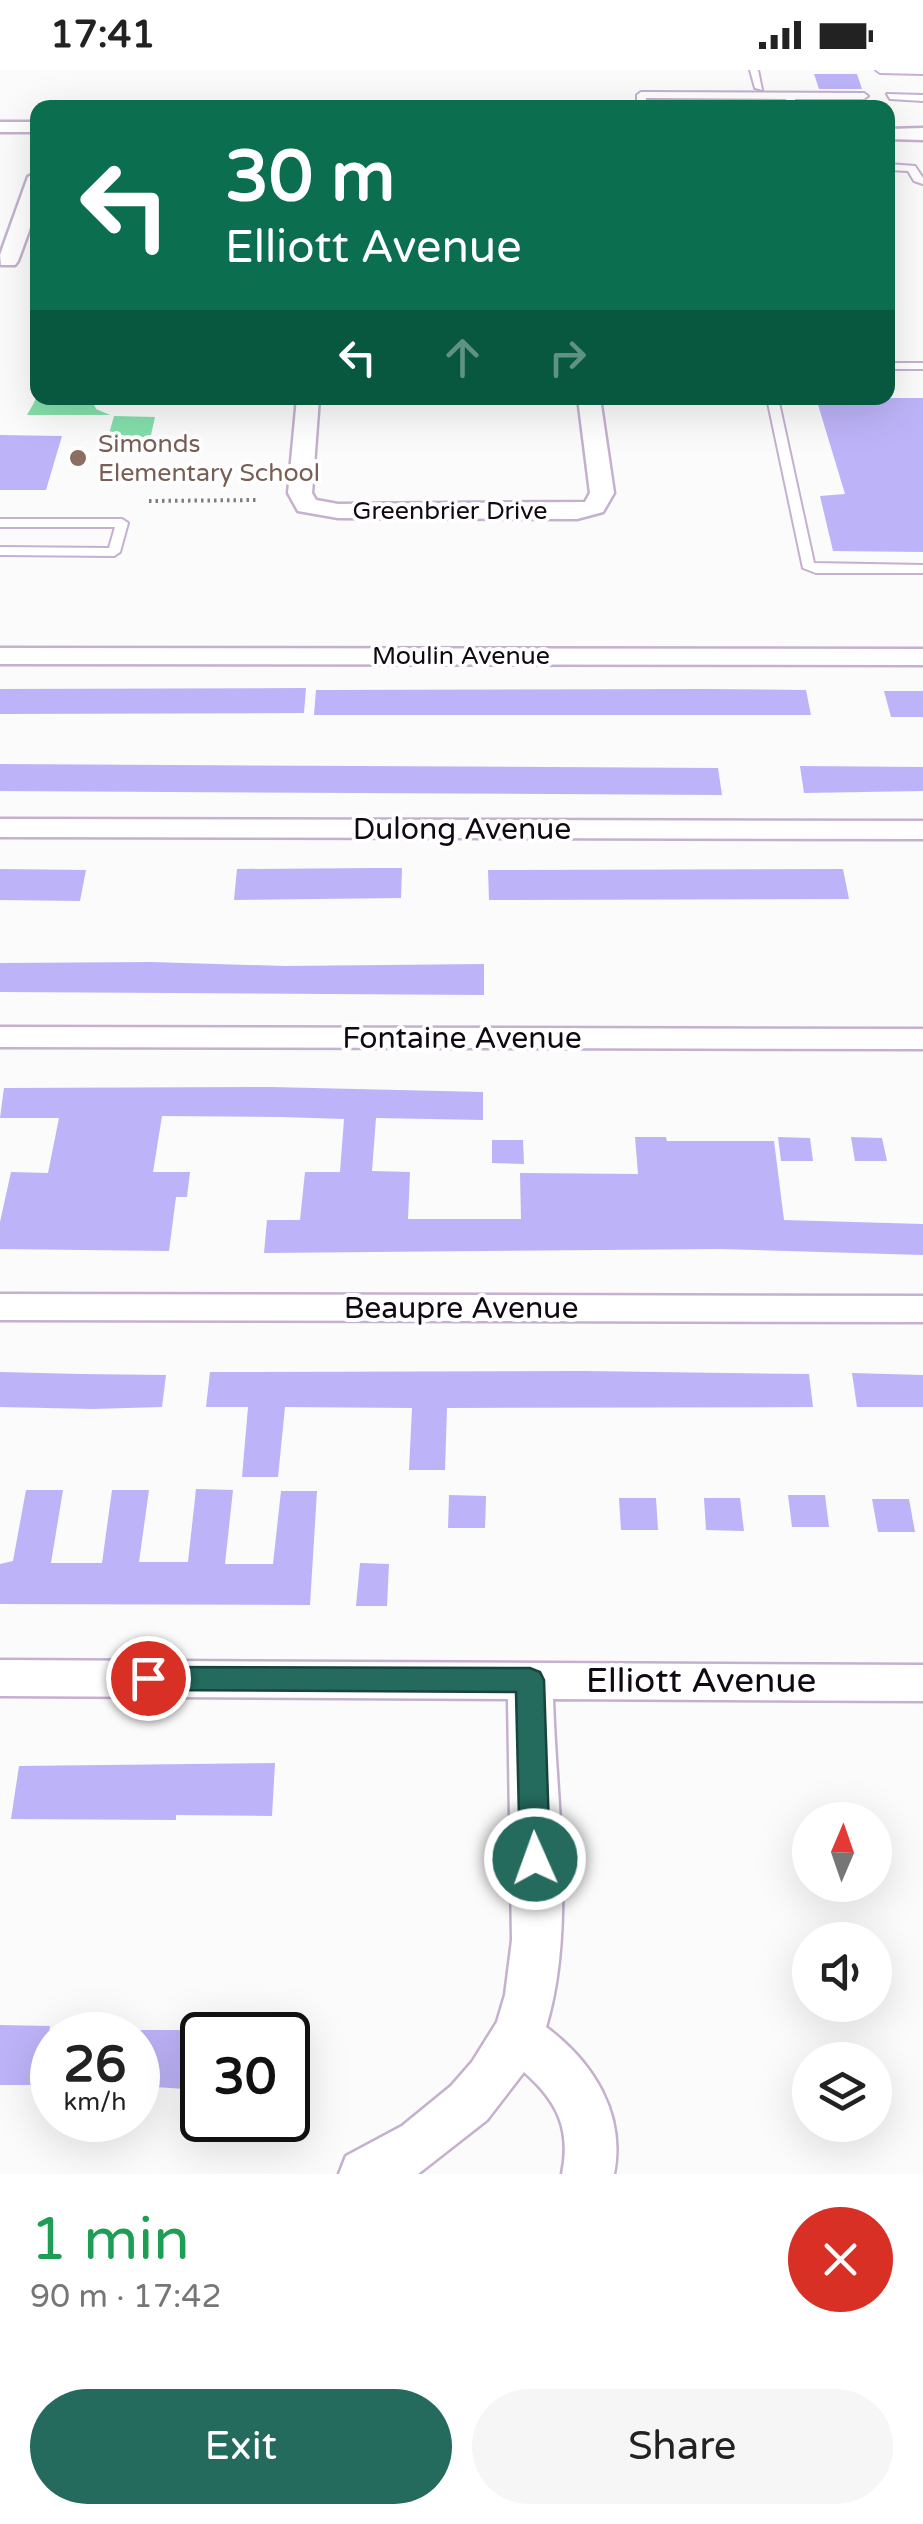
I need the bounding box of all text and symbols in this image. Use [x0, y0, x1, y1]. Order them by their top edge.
text: 17:41 [50, 12, 155, 58]
text: 30 m [225, 136, 395, 220]
icon: left [60, 140, 190, 270]
text: Elliott Avenue [225, 221, 522, 275]
icon: left [330, 330, 385, 385]
icon: ahead [435, 330, 490, 385]
icon: right [540, 330, 595, 385]
place label: Simonds Elementary School [98, 429, 320, 488]
marker: Simonds Elementary School [67, 447, 89, 469]
street label: Greenbrier Drive [352, 496, 548, 526]
street label: Moulin Avenue [372, 641, 550, 671]
street label: Dulong Avenue [353, 811, 571, 848]
street label: Fontaine Avenue [342, 1020, 582, 1057]
street label: Beaupre Avenue [344, 1290, 578, 1327]
pin [106, 1636, 191, 1721]
icon: arrive [121, 1651, 176, 1706]
street label: Elliott Avenue [586, 1660, 816, 1702]
north arrow [792, 1802, 892, 1902]
map controls [792, 1802, 892, 2142]
position arrow [483, 1807, 587, 1911]
button: sound [792, 1922, 892, 2022]
speed limit sign: 30 [180, 2012, 310, 2142]
text: 26 [64, 2035, 126, 2095]
button: layers [792, 2042, 892, 2142]
text: km/h [64, 2087, 126, 2117]
text: 1 min [30, 2204, 190, 2276]
button: close [788, 2207, 893, 2312]
text: 90 m · 17:42 [30, 2278, 222, 2316]
button: Exit [30, 2389, 452, 2504]
button: Share [472, 2389, 893, 2504]

